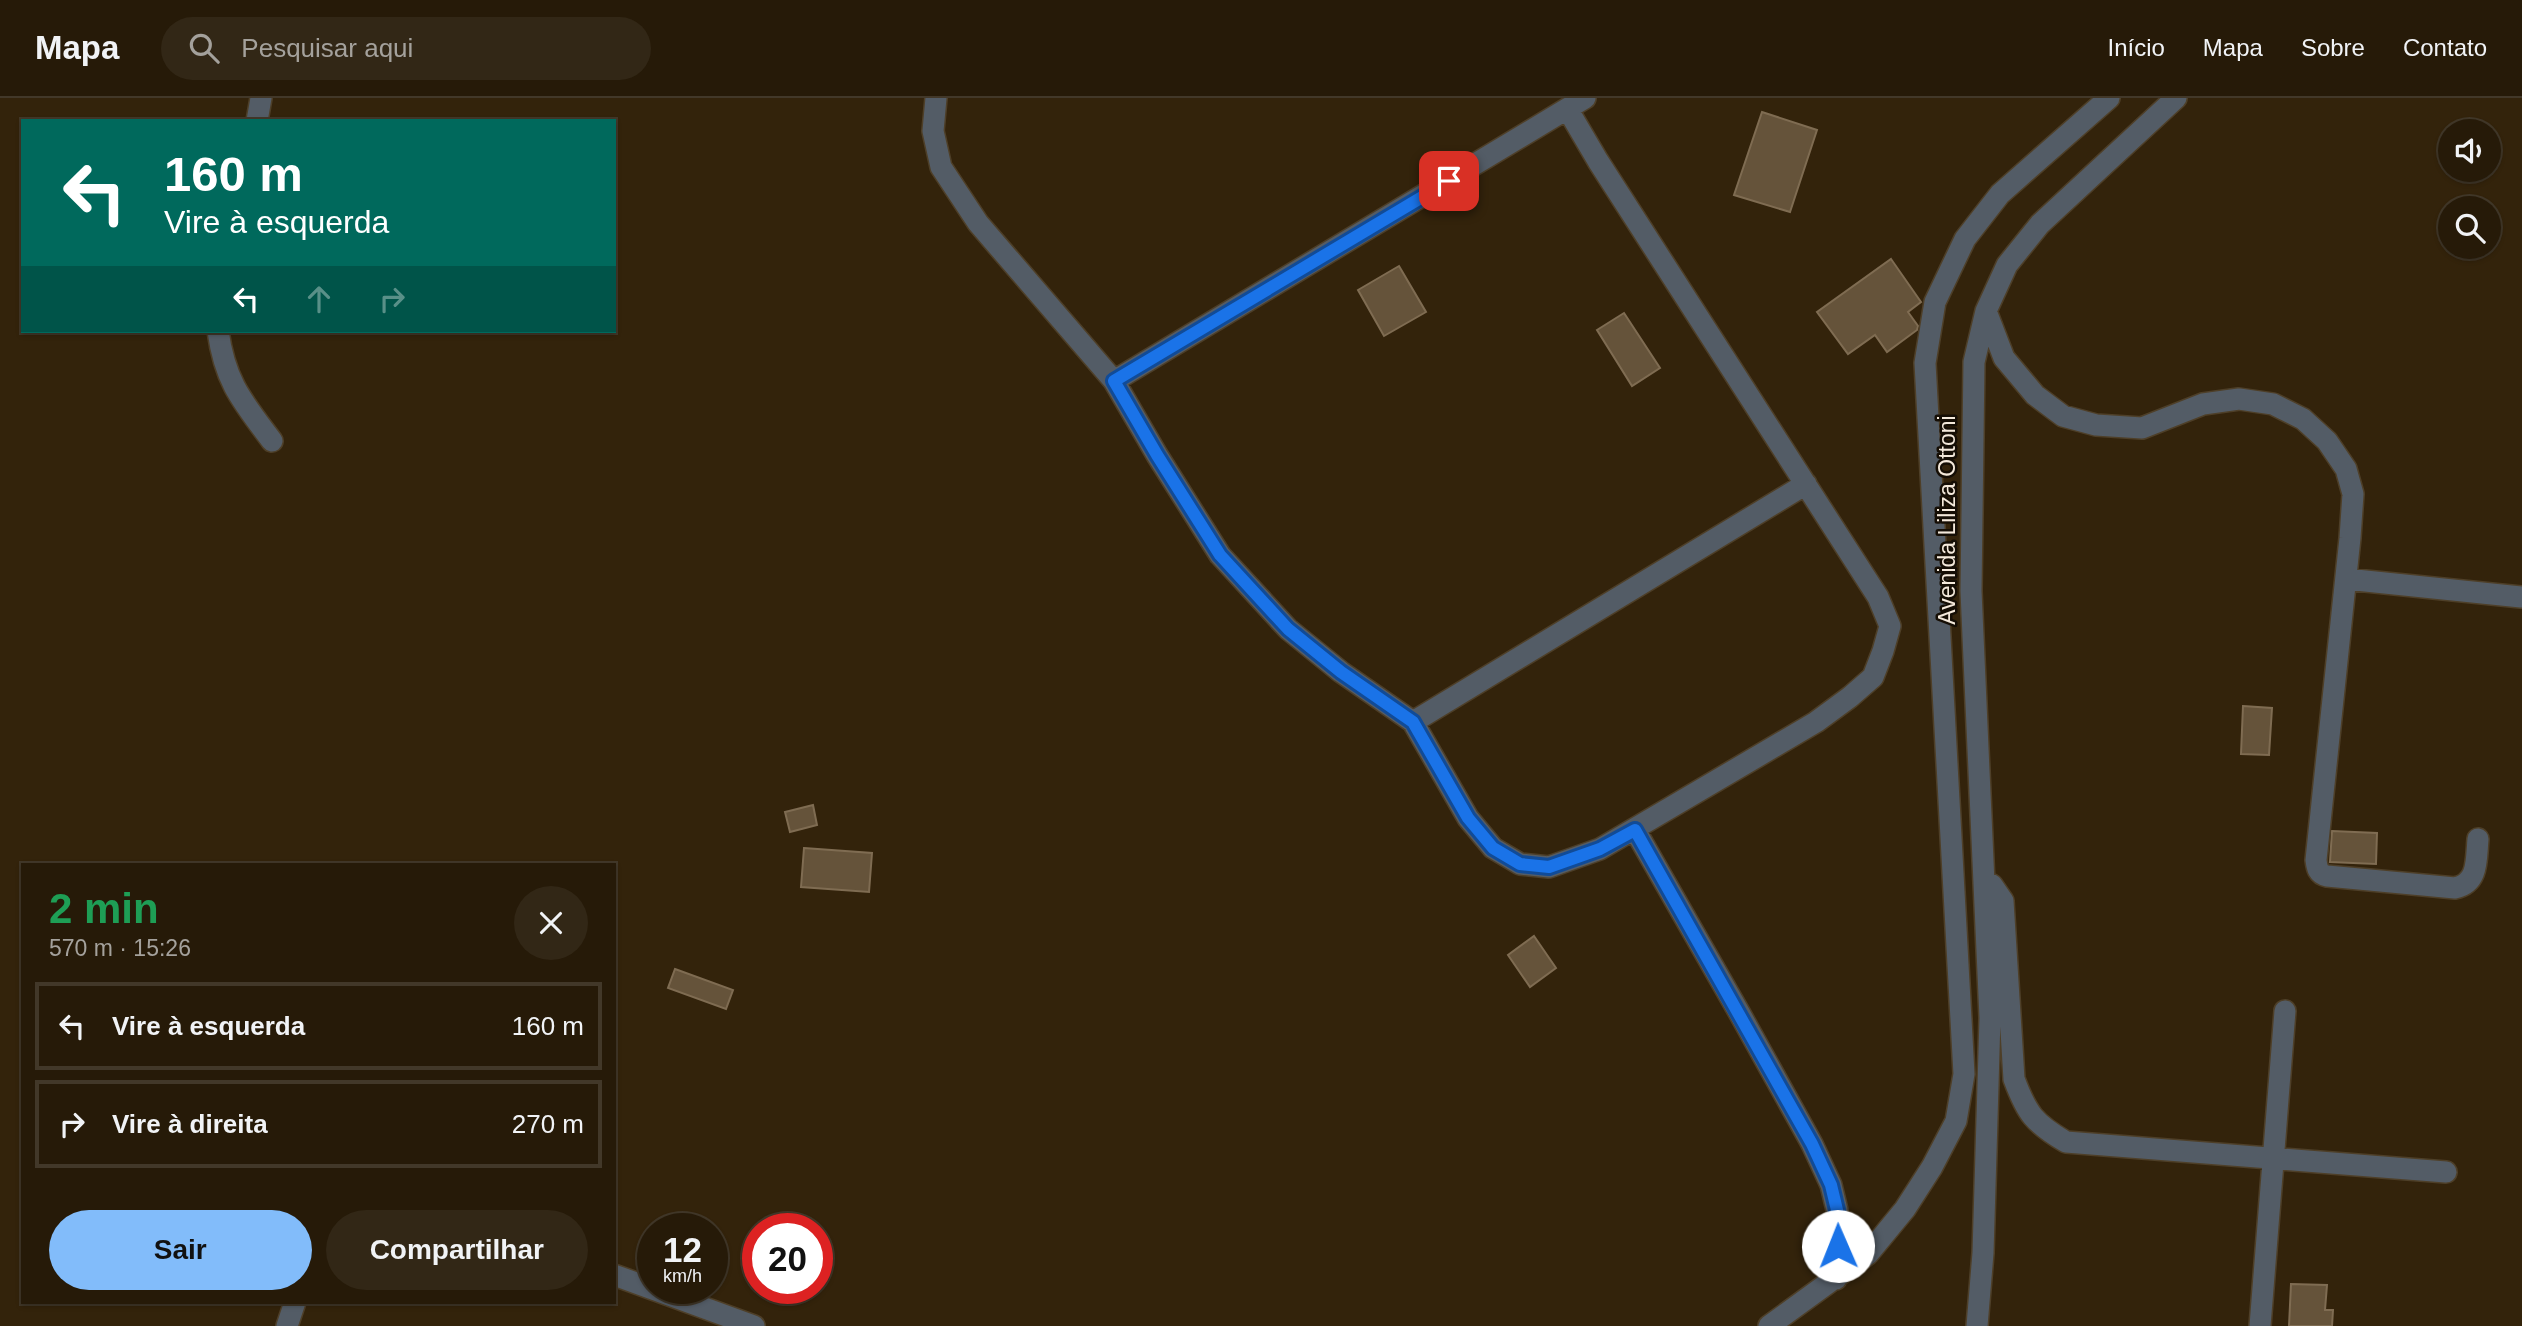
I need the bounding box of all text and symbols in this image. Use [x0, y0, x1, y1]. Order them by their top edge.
search box [161, 17, 651, 80]
text: Mapa [35, 29, 119, 66]
icon: search [185, 29, 223, 67]
text: Pesquisar aqui [241, 33, 413, 63]
text: Início [2107, 34, 2165, 61]
text: Mapa [2203, 34, 2263, 61]
text: Sobre [2301, 34, 2365, 61]
text: Contato [2403, 34, 2487, 61]
map controls [2438, 119, 2501, 259]
button: sound [2438, 119, 2501, 182]
icon: left [49, 147, 140, 238]
text: 160 m [164, 147, 303, 201]
pin [1419, 151, 1479, 211]
icon: arrive [1430, 162, 1468, 200]
button: search [2438, 196, 2501, 259]
text: Vire à esquerda [164, 204, 389, 240]
icon: left [227, 280, 265, 318]
icon: ahead [300, 280, 338, 318]
icon: right [373, 280, 411, 318]
street label: Avenida Liliza Ottoni [1934, 415, 1960, 625]
text: 2 min [49, 885, 159, 932]
button: close [514, 886, 588, 960]
text: 570 m · 15:26 [49, 935, 191, 961]
icon: left [53, 1007, 91, 1045]
text: Vire à esquerda [112, 1011, 305, 1041]
text: 160 m [512, 1011, 584, 1041]
icon: right [53, 1105, 91, 1143]
text: Vire à direita [112, 1109, 268, 1139]
text: 270 m [512, 1109, 584, 1139]
position arrow [1801, 1209, 1875, 1283]
button: Sair [49, 1210, 312, 1290]
button: Compartilhar [326, 1210, 588, 1290]
speed limit sign: 20 [742, 1213, 833, 1304]
text: 12 [663, 1230, 702, 1269]
text: km/h [663, 1266, 702, 1286]

